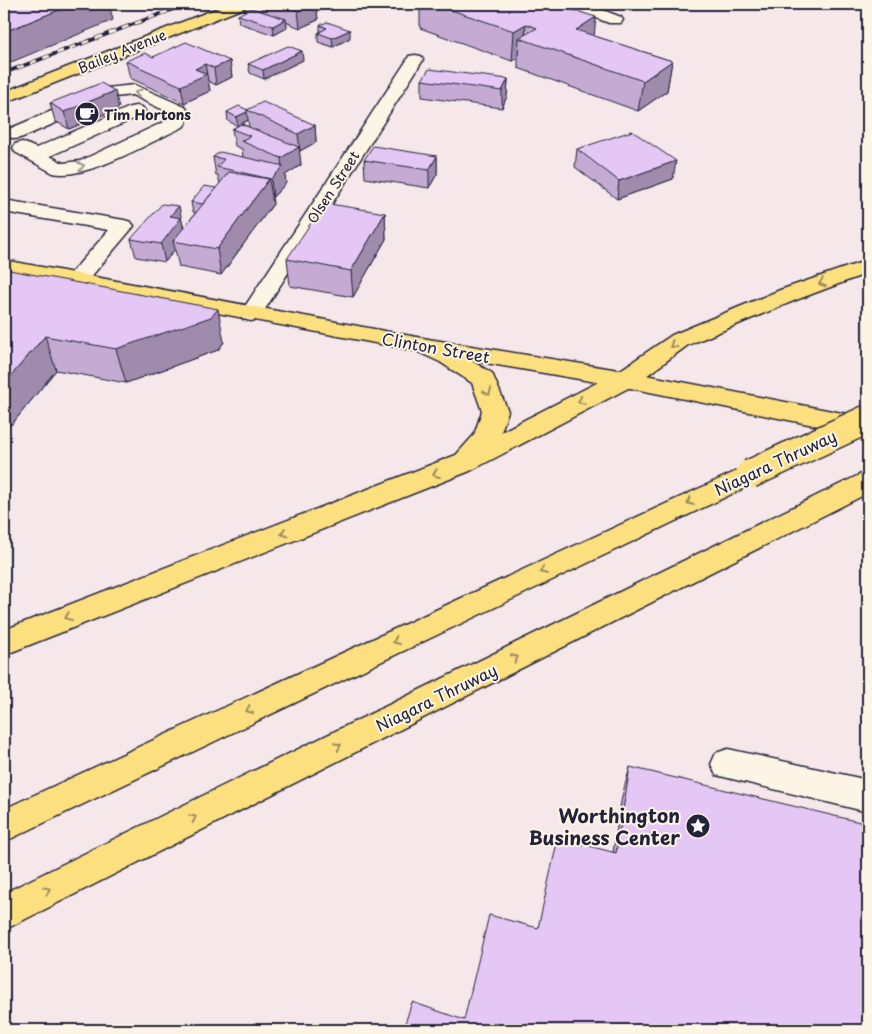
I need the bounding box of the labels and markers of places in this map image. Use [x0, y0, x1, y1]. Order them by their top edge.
cafe icon: Tim Hortons [74, 101, 100, 127]
place label: Tim Hortons [104, 104, 191, 125]
place label: Worthington Business Center [529, 801, 680, 851]
place icon: Worthington Business Center [685, 813, 711, 839]

